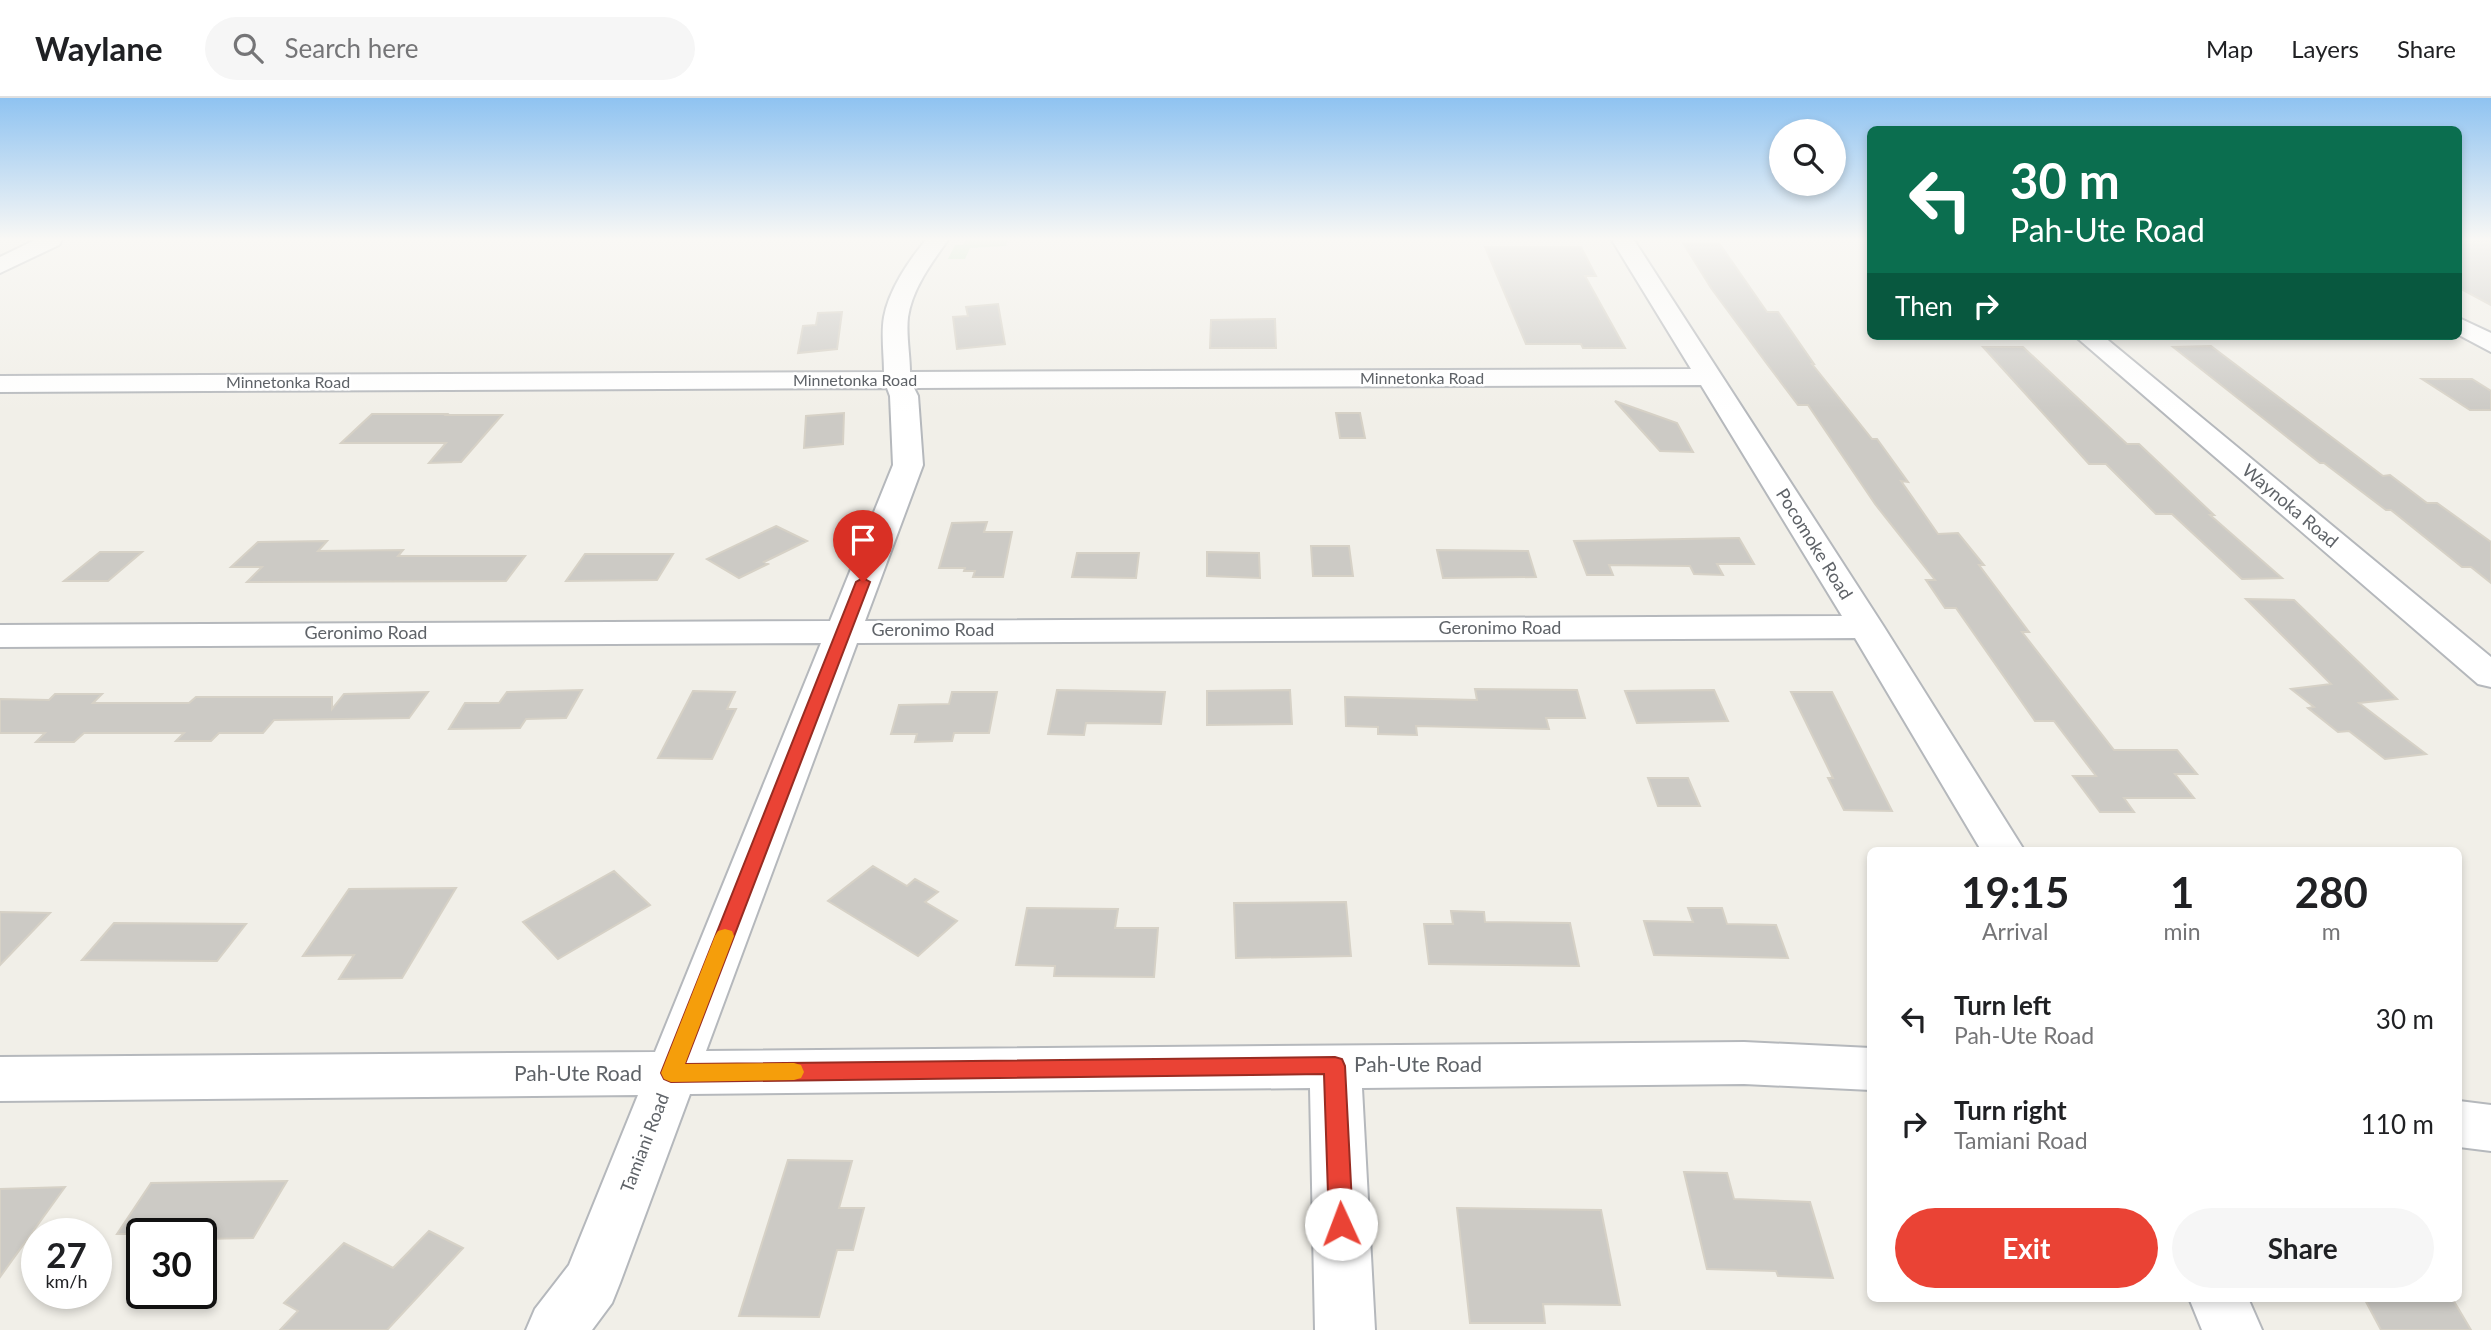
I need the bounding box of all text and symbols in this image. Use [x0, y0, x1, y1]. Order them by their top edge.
search box [205, 17, 695, 80]
text: Waylane [35, 28, 163, 68]
icon: search [229, 29, 267, 67]
text: Search here [285, 32, 419, 64]
text: Map [2206, 34, 2253, 63]
text: Layers [2291, 34, 2359, 63]
text: Share [2397, 34, 2456, 63]
map controls [1769, 119, 1846, 196]
button: search [1769, 119, 1846, 196]
text: 30 m [2010, 151, 2120, 209]
icon: left [1895, 154, 1986, 245]
text: Pah-Ute Road [2010, 210, 2205, 249]
icon: right [1967, 287, 2005, 325]
text: Then [1895, 290, 1953, 322]
street label: Minnetonka Road [1360, 368, 1484, 387]
street label: Minnetonka Road [793, 370, 917, 389]
street label: Minnetonka Road [226, 372, 350, 391]
street label: Waynoka Road [2238, 459, 2343, 552]
street label: Pocomoke Road [1772, 484, 1858, 603]
pin [833, 510, 893, 582]
icon: arrive [844, 521, 882, 559]
street label: Geronimo Road [1439, 616, 1561, 638]
street label: Geronimo Road [872, 618, 994, 640]
street label: Geronimo Road [305, 621, 427, 643]
text: 19:15 [1961, 867, 2069, 917]
text: 1 [2170, 867, 2194, 917]
text: 280 [2295, 867, 2368, 917]
text: Arrival [1982, 917, 2048, 945]
text: min [2163, 917, 2201, 945]
text: m [2322, 917, 2341, 945]
text: Turn left [1954, 989, 2051, 1021]
icon: left [1895, 1000, 1933, 1038]
text: 30 m [2376, 1003, 2434, 1035]
text: Pah-Ute Road [1954, 1021, 2094, 1049]
street label: Pah-Ute Road [1354, 1051, 1482, 1076]
street label: Pah-Ute Road [514, 1060, 642, 1085]
street label: Tamiani Road [615, 1090, 673, 1195]
text: Turn right [1954, 1094, 2067, 1126]
icon: right [1895, 1105, 1933, 1143]
text: 110 m [2361, 1108, 2434, 1140]
text: Tamiani Road [1954, 1126, 2088, 1154]
position arrow [1304, 1187, 1378, 1261]
button: Exit [1895, 1208, 2158, 1288]
button: Share [2172, 1208, 2434, 1288]
speed limit sign: 30 [126, 1218, 217, 1309]
text: 27 [46, 1233, 87, 1275]
text: km/h [45, 1270, 88, 1292]

